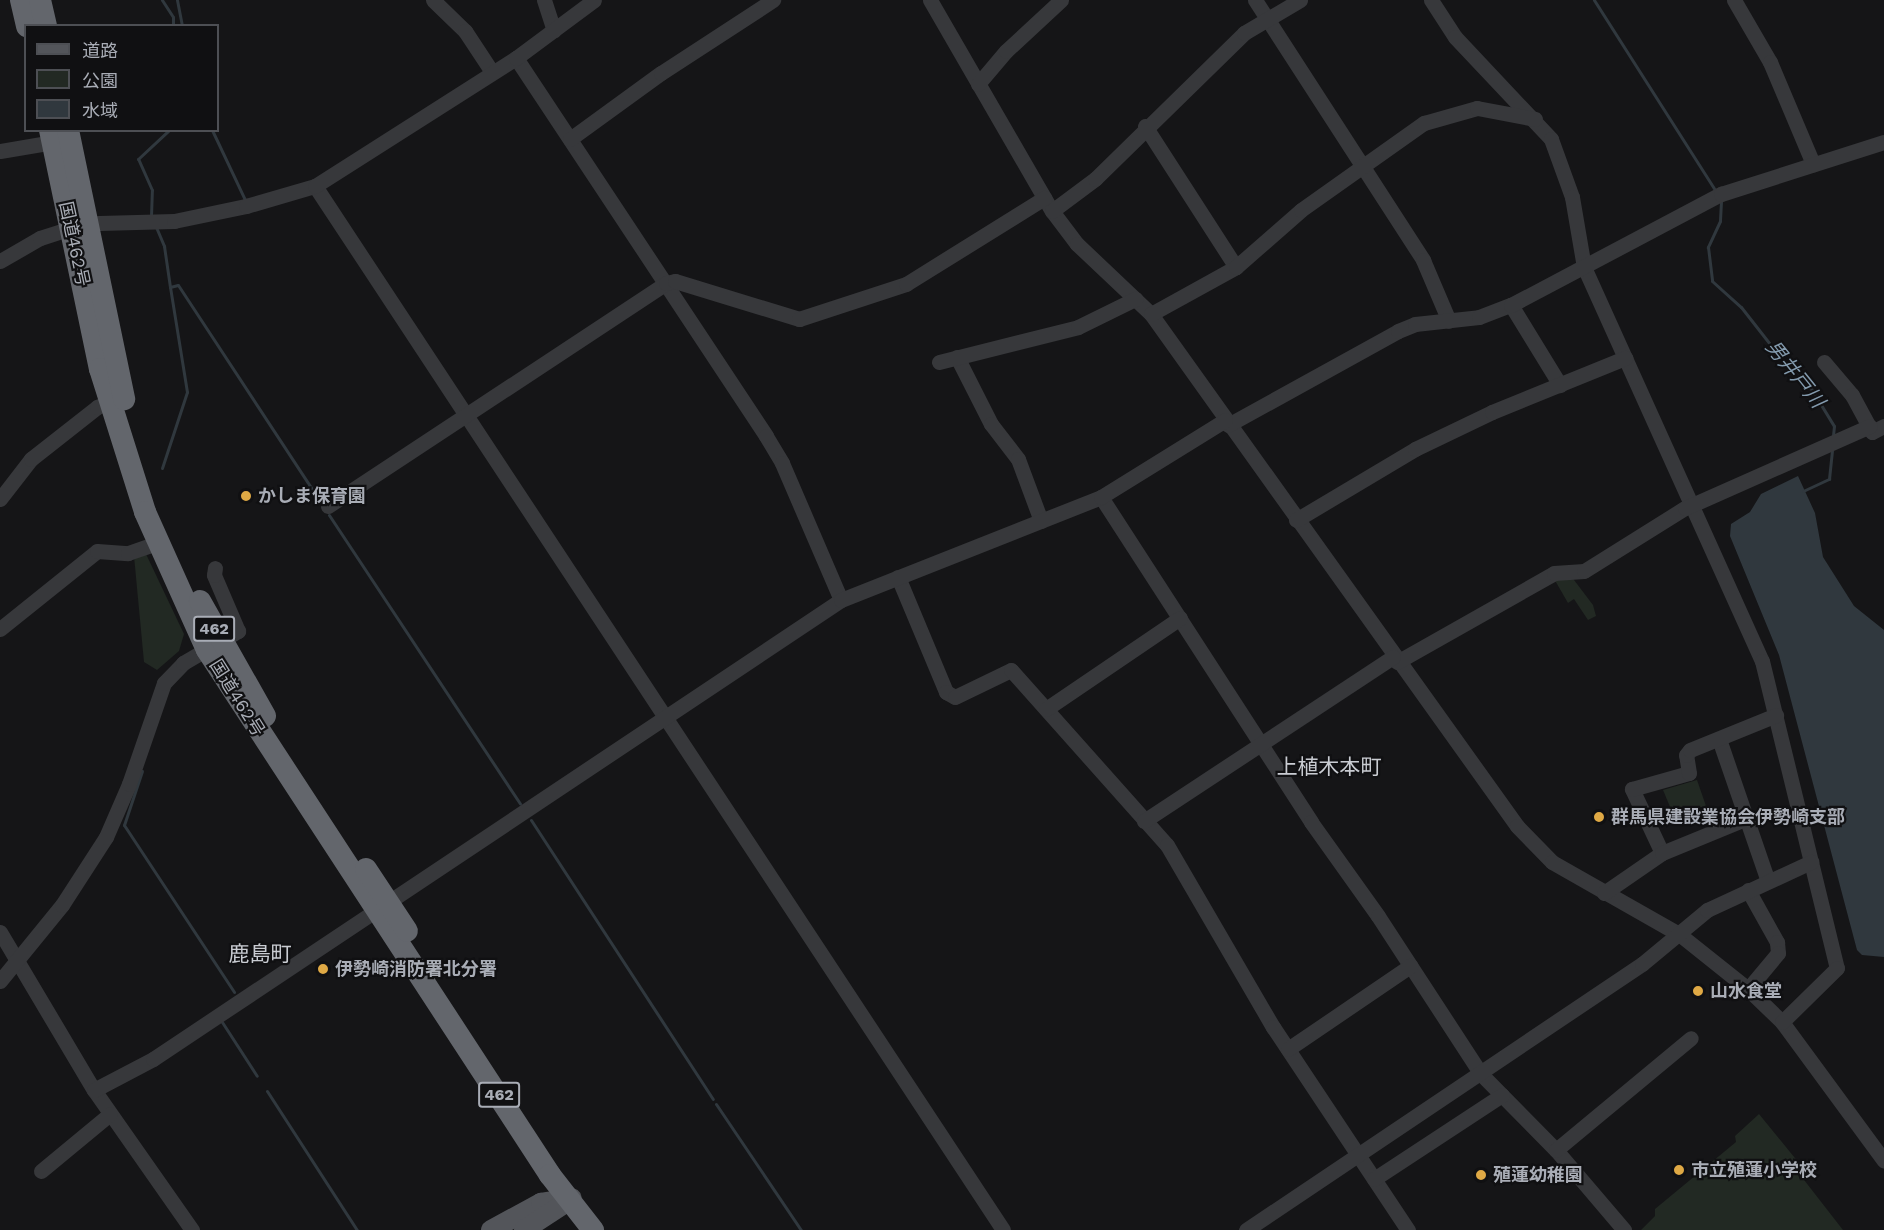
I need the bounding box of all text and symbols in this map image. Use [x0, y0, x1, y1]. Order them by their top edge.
legend [24, 24, 219, 132]
text: 道路 [82, 40, 118, 61]
text: 公園 [82, 70, 118, 91]
text: 水域 [82, 100, 118, 121]
street label: 国道462号 [54, 199, 94, 289]
water label: 男井戸川 [1761, 335, 1829, 413]
place label: かしま保育園 [258, 485, 366, 507]
marker: かしま保育園 [239, 489, 253, 503]
road number: 462 [193, 616, 235, 642]
street label: 国道462号 [205, 656, 269, 740]
district label: 上植木本町 [1277, 754, 1381, 780]
place label: 群馬県建設業協会伊勢崎支部 [1611, 806, 1845, 828]
marker: 群馬県建設業協会伊勢崎支部 [1592, 810, 1606, 824]
district label: 鹿島町 [229, 941, 291, 967]
place label: 伊勢崎消防署北分署 [335, 958, 497, 980]
marker: 伊勢崎消防署北分署 [316, 962, 330, 976]
place label: 山水食堂 [1710, 980, 1782, 1002]
marker: 山水食堂 [1691, 984, 1705, 998]
road number: 462 [478, 1082, 520, 1108]
place label: 市立殖蓮小学校 [1691, 1159, 1817, 1181]
marker: 市立殖蓮小学校 [1672, 1163, 1686, 1177]
place label: 殖蓮幼稚園 [1493, 1164, 1583, 1186]
marker: 殖蓮幼稚園 [1474, 1168, 1488, 1182]

